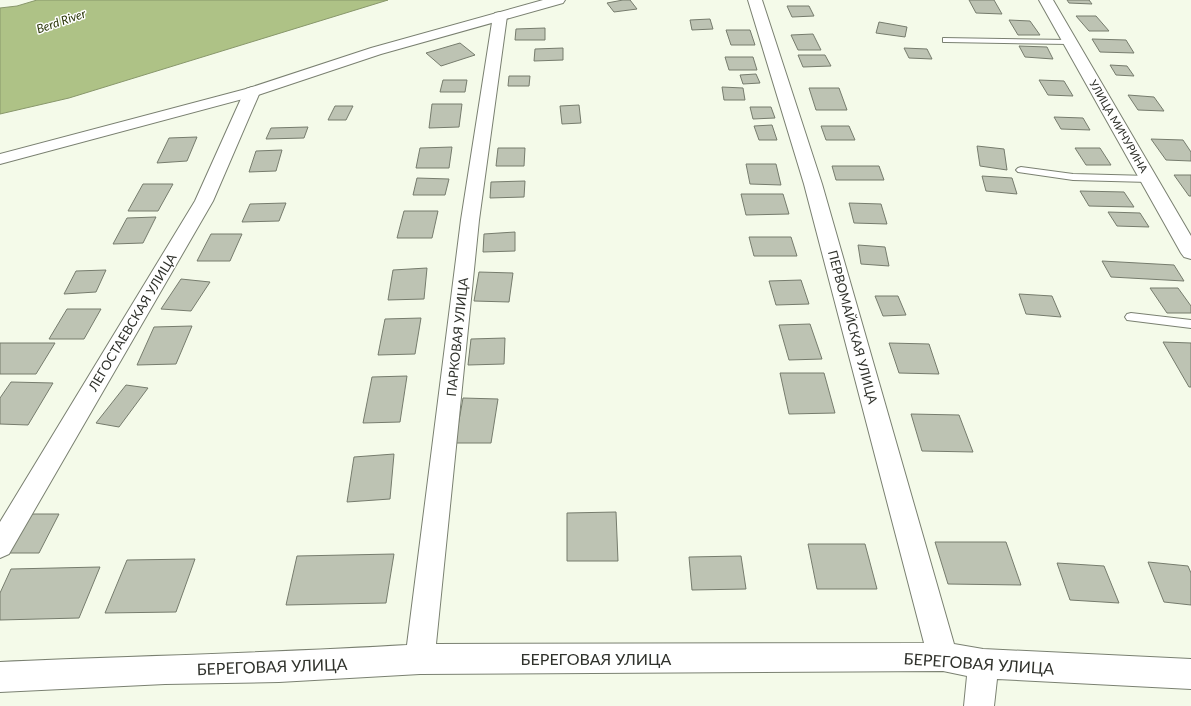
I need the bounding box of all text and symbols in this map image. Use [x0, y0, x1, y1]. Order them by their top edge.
water label: Berd River [34, 5, 88, 36]
street label: УЛИЦА МИЧУРИНА [1087, 77, 1151, 175]
street label: ПЕРВОМАЙСКАЯ УЛИЦА [825, 248, 881, 406]
street label: ЛЕГОСТАЕВСКАЯ УЛИЦА [84, 250, 180, 395]
street label: ПАРКОВАЯ УЛИЦА [443, 277, 471, 397]
street label: БЕРЕГОВАЯ УЛИЦА [903, 648, 1055, 678]
street label: БЕРЕГОВАЯ УЛИЦА [521, 649, 672, 668]
street label: БЕРЕГОВАЯ УЛИЦА [196, 654, 348, 678]

